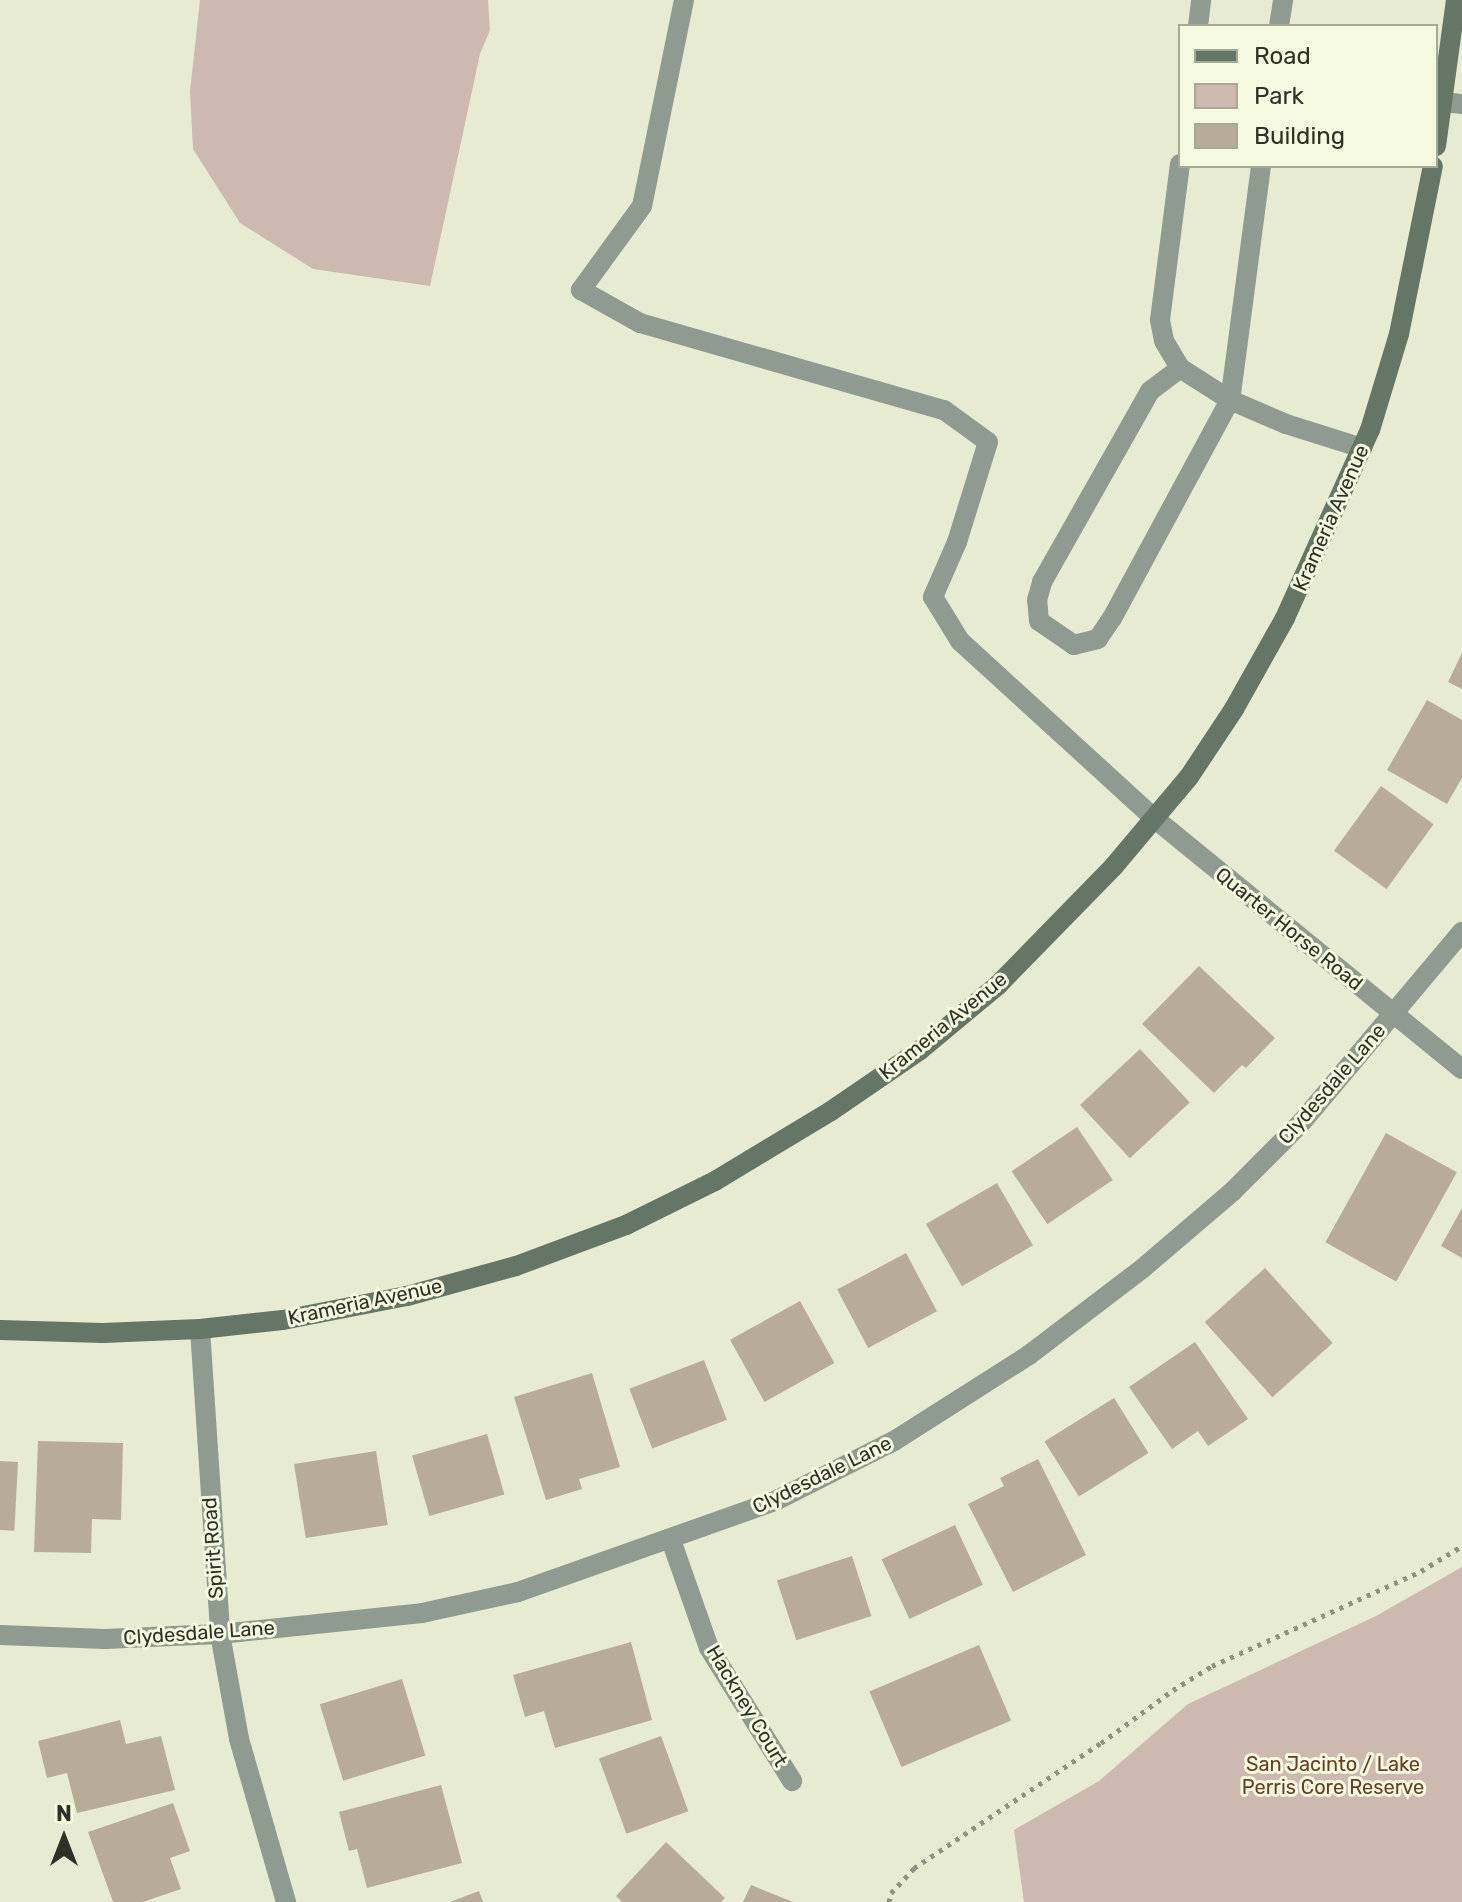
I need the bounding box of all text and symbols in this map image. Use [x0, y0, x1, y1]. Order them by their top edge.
legend [1178, 24, 1438, 168]
text: Road [1254, 42, 1311, 70]
text: Park [1254, 82, 1304, 110]
text: Building [1254, 122, 1345, 150]
street label: Krameria Avenue [1288, 441, 1374, 595]
street label: Quarter Horse Road [1210, 862, 1368, 996]
street label: Krameria Avenue [874, 967, 1012, 1085]
street label: Clydesdale Lane [1273, 1019, 1391, 1149]
street label: Krameria Avenue [285, 1274, 445, 1330]
street label: Clydesdale Lane [749, 1431, 895, 1519]
street label: Spirit Road [197, 1496, 229, 1600]
street label: Clydesdale Lane [123, 1616, 275, 1650]
street label: Hackney Court [701, 1641, 793, 1771]
park label: San Jacinto / Lake Perris Core Reserve [1242, 1752, 1424, 1799]
north arrow [24, 1798, 104, 1878]
text: N [56, 1800, 72, 1827]

